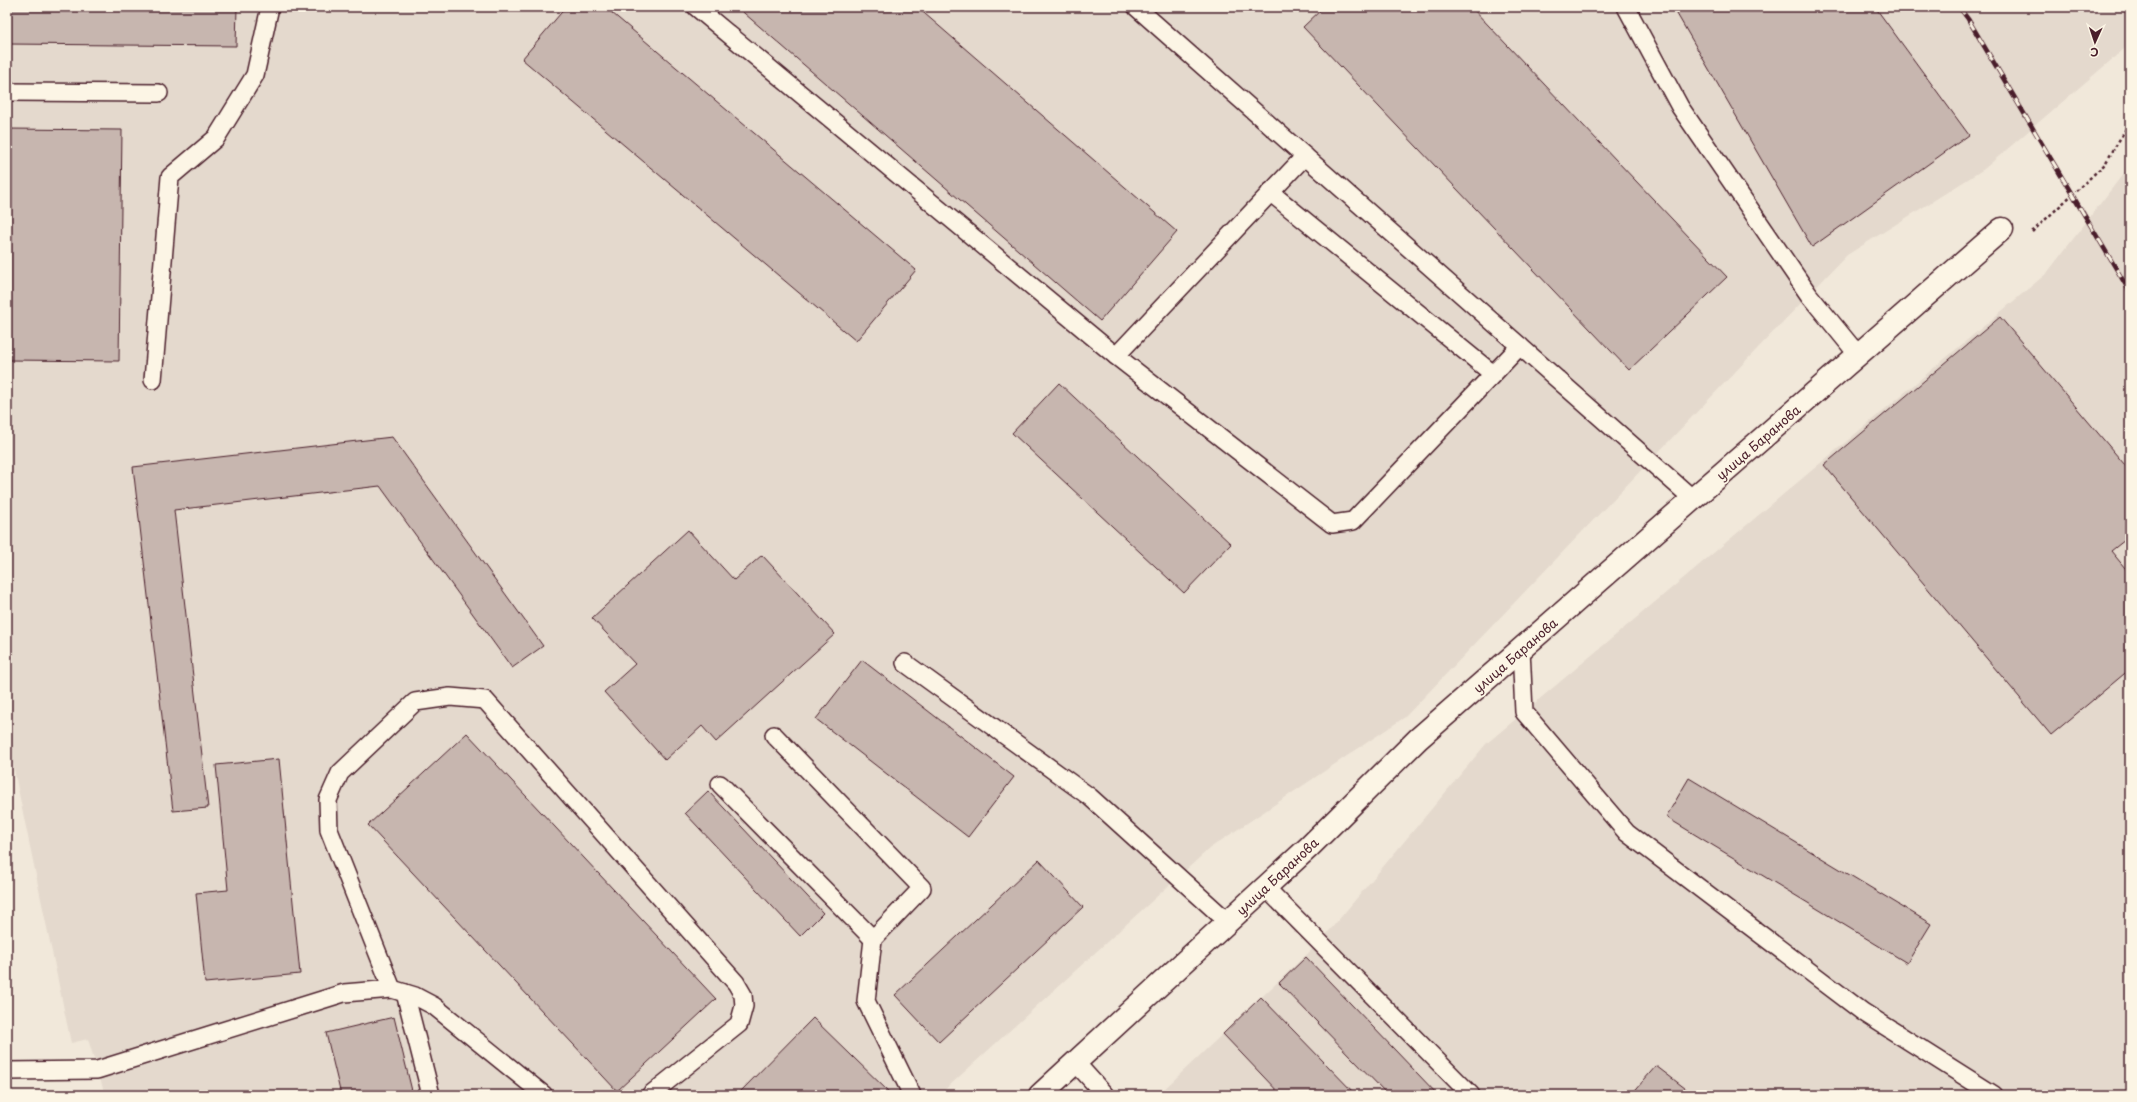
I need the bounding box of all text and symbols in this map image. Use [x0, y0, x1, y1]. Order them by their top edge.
north arrow [2075, 22, 2115, 62]
text: С [2090, 44, 2099, 61]
street label: улица Баранова [1712, 399, 1805, 484]
street label: улица Баранова [1469, 612, 1562, 697]
street label: улица Баранова [1232, 832, 1323, 919]

